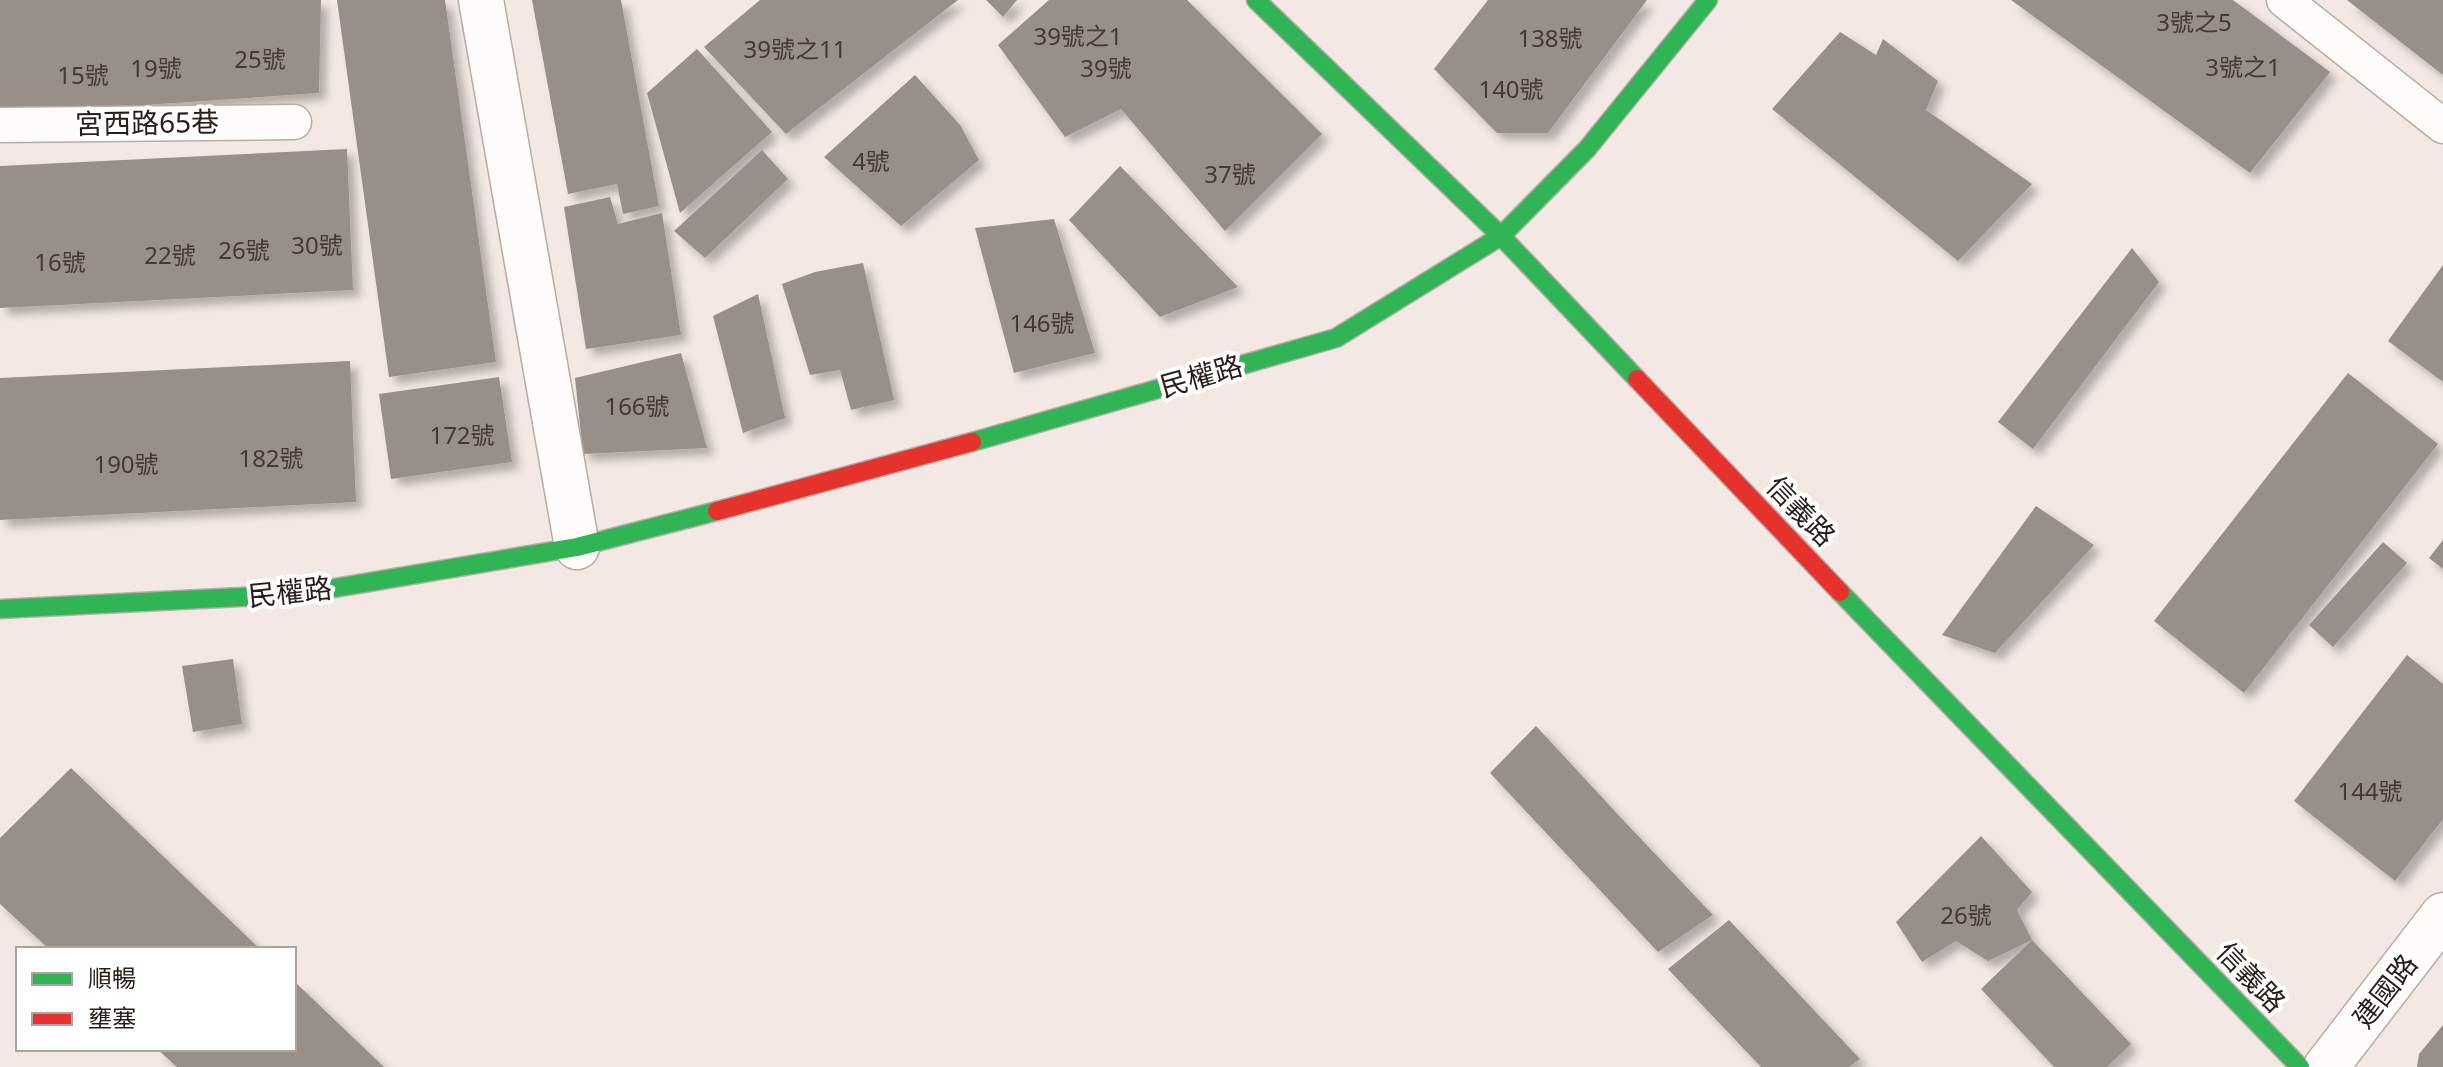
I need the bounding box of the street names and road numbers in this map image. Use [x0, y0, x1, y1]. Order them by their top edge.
street label: 宮西路65巷 [75, 102, 219, 142]
street label: 民權路 [1155, 345, 1246, 405]
street label: 信義路 [1759, 467, 1845, 554]
street label: 民權路 [246, 568, 334, 614]
street label: 信義路 [2209, 933, 2295, 1020]
street label: 建國路 [2343, 946, 2425, 1035]

